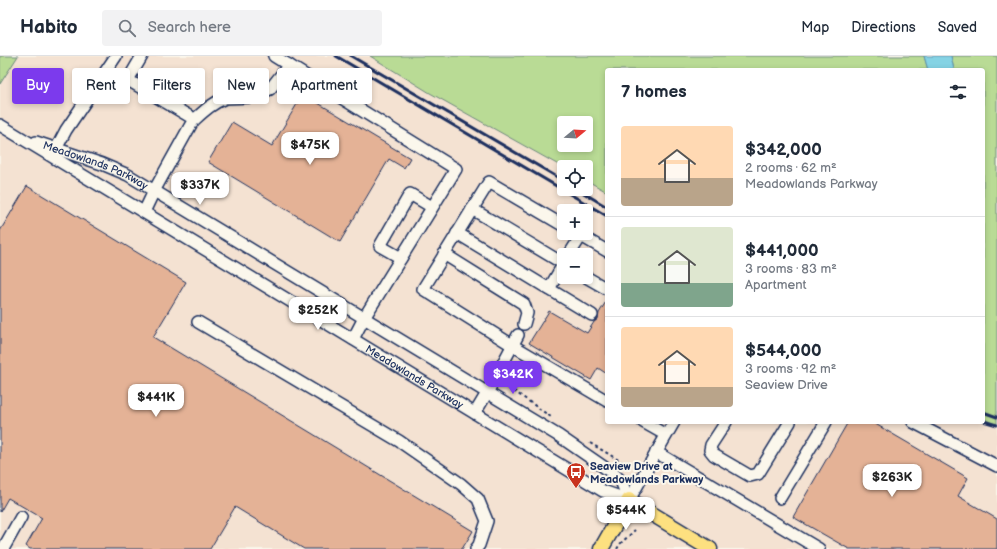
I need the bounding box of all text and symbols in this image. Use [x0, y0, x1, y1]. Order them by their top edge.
search box [102, 10, 382, 46]
text: Habito [20, 16, 78, 39]
icon: search [116, 17, 138, 39]
text: Search here [148, 18, 231, 37]
text: Map [801, 19, 829, 36]
text: Directions [851, 19, 916, 36]
text: Saved [938, 19, 977, 36]
chip: Buy [12, 68, 64, 104]
chip: Rent [72, 68, 130, 104]
chip: Filters [138, 68, 205, 104]
chip: New [213, 68, 269, 104]
chip: Apartment [277, 68, 372, 104]
icon: filters [947, 81, 969, 103]
text: 7 homes [621, 82, 687, 102]
north arrow [557, 116, 593, 152]
map controls [557, 116, 593, 284]
pin: $475K [282, 132, 338, 166]
text: $475K [290, 137, 330, 153]
street label: Meadowlands Parkway [41, 138, 151, 192]
text: $342,000 [745, 140, 822, 160]
icon: home [653, 142, 701, 190]
button: locate [557, 160, 593, 196]
text: 2 rooms · 62 m² [745, 160, 837, 176]
pin: $337K [172, 172, 228, 206]
text: Meadowlands Parkway [745, 176, 878, 192]
text: $337K [180, 177, 220, 193]
button: + [557, 204, 593, 240]
text: $441,000 [745, 241, 819, 261]
icon: home [653, 243, 701, 291]
button: − [557, 248, 593, 284]
text: 3 rooms · 83 m² [745, 261, 837, 277]
text: Apartment [745, 277, 806, 293]
pin: $252K [290, 297, 346, 331]
text: $252K [298, 302, 338, 318]
text: $544,000 [745, 341, 822, 361]
street label: Meadowlands Parkway [363, 342, 466, 411]
icon: home [653, 343, 701, 391]
pin: $342K [485, 361, 541, 395]
text: 3 rooms · 92 m² [745, 361, 836, 377]
text: $342K [493, 366, 533, 382]
text: Seaview Drive [745, 377, 828, 393]
pin: $441K [128, 384, 184, 418]
text: $441K [137, 389, 175, 405]
place label: Seaview Drive at Meadowlands Parkway [590, 460, 703, 486]
bus stop icon: Seaview Drive at Meadowlands Parkway [565, 461, 587, 489]
pin: $263K [864, 464, 920, 498]
text: $263K [872, 469, 912, 485]
pin: $544K [598, 497, 654, 531]
text: $544K [606, 502, 646, 518]

